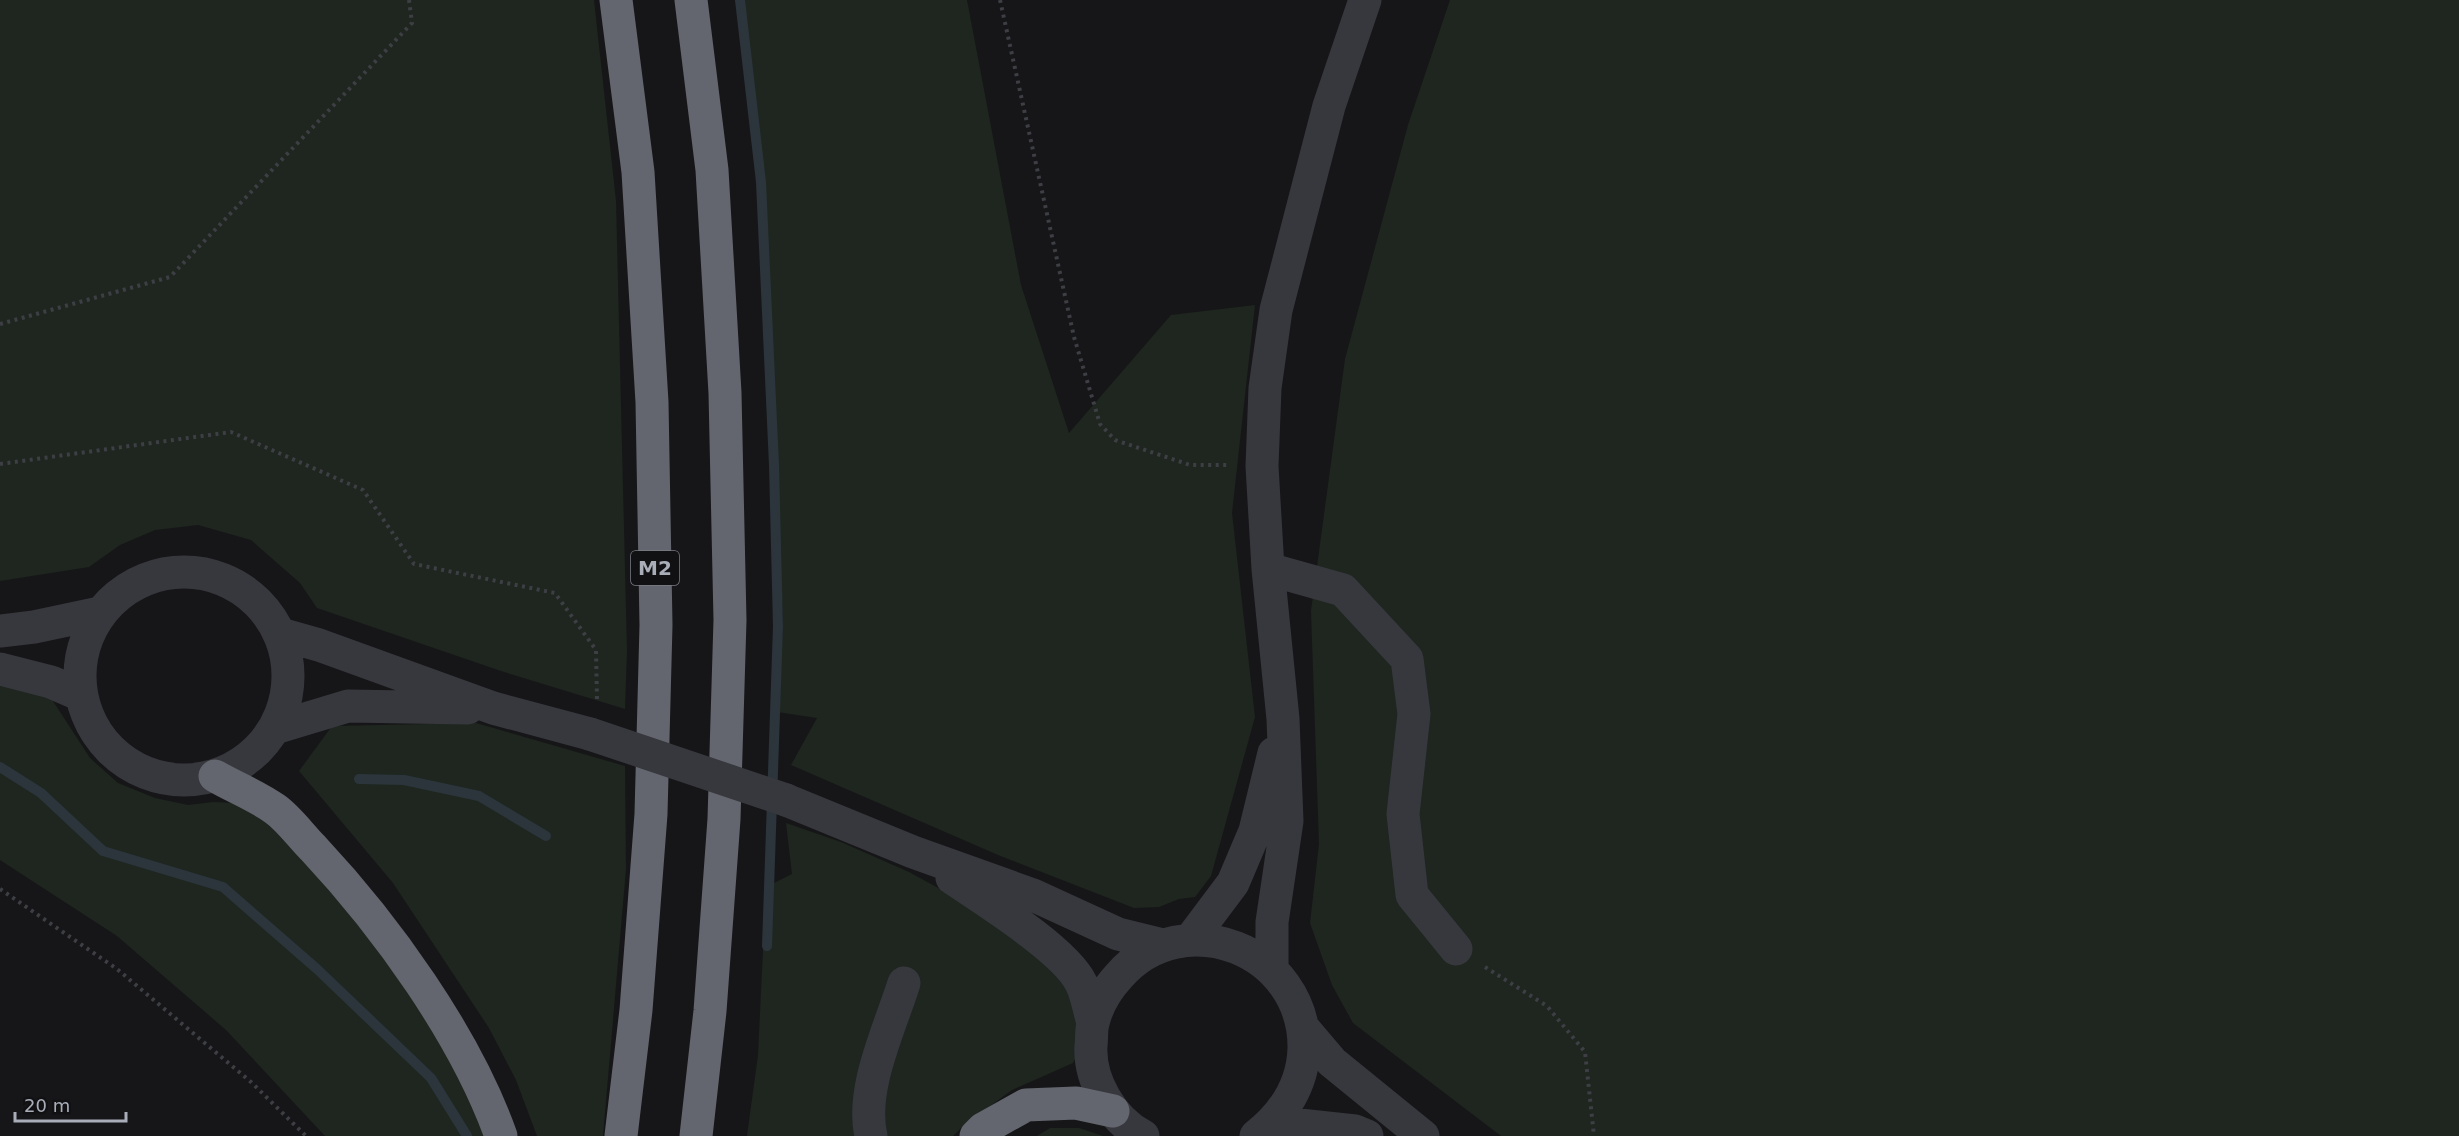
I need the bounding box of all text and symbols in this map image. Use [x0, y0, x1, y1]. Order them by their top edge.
road number: M2 [631, 551, 679, 585]
scale bar [15, 1085, 126, 1123]
text: 20 m [24, 1095, 70, 1116]

